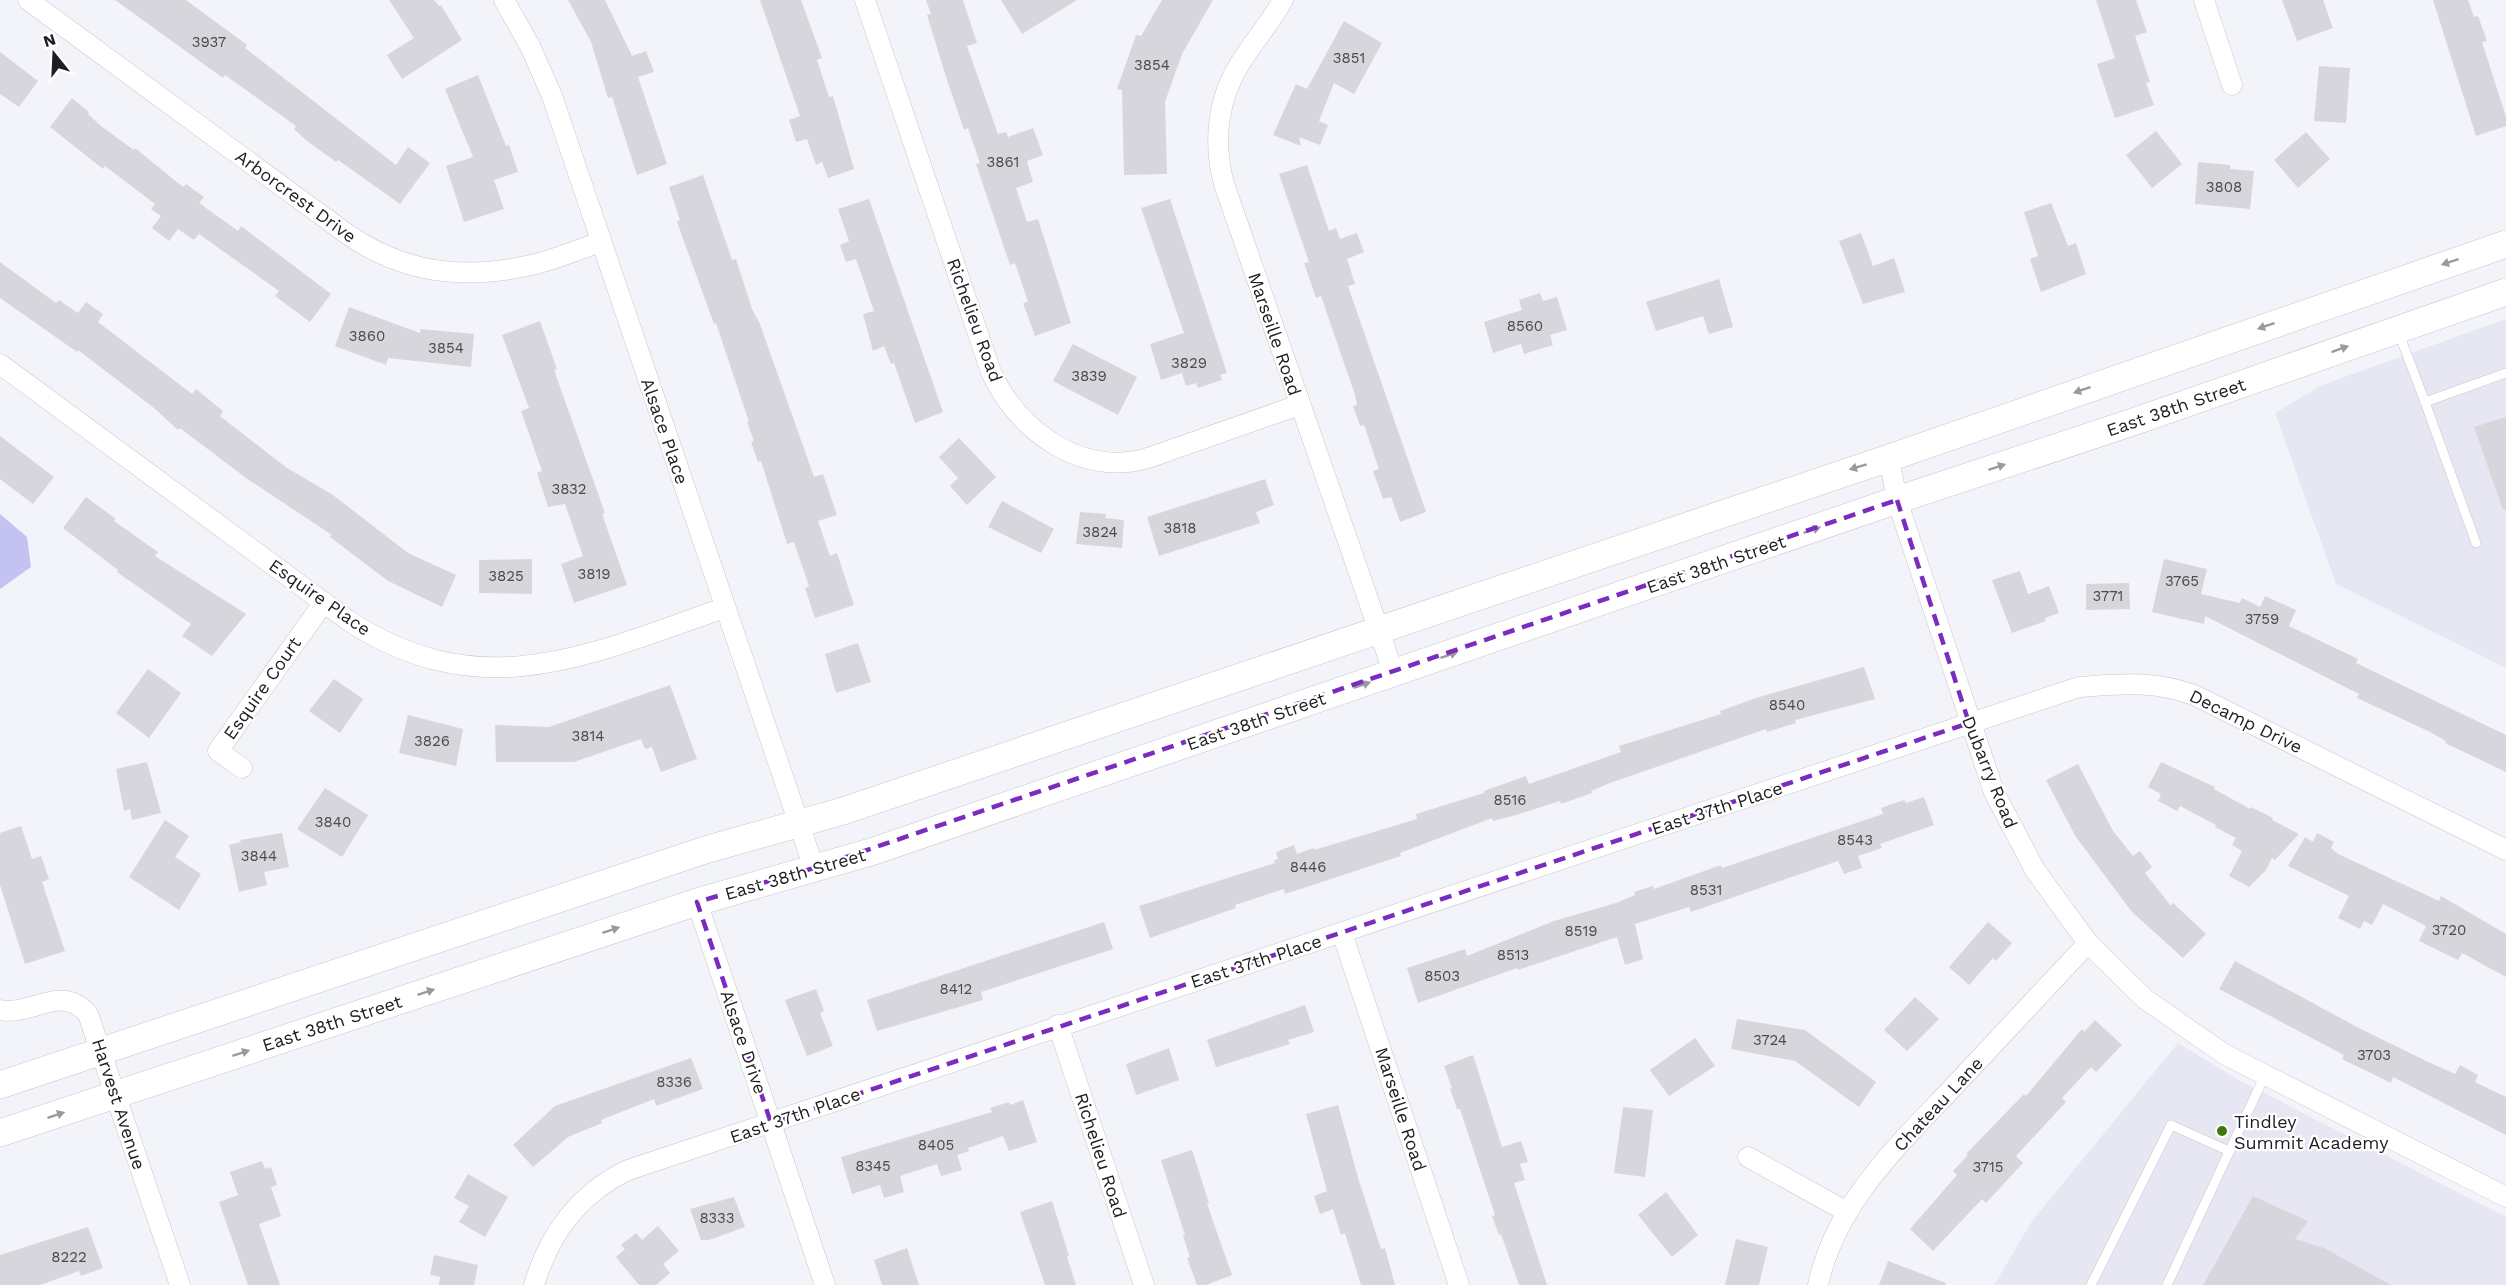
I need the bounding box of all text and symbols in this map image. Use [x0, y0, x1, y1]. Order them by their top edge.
north arrow [24, 24, 84, 84]
text: N [41, 29, 58, 51]
house number: 3937 [192, 33, 226, 51]
house number: 3851 [1333, 49, 1365, 67]
house number: 3854 [1134, 56, 1170, 74]
street label: Arborcrest Drive [232, 145, 360, 247]
house number: 3861 [987, 153, 1019, 171]
house number: 3808 [2206, 178, 2242, 196]
street label: Richelieu Road [943, 255, 1007, 385]
one-way arrow [2441, 258, 2459, 268]
street label: Marseille Road [1244, 270, 1306, 398]
house number: 8560 [1507, 317, 1543, 335]
one-way arrow [2257, 322, 2275, 332]
house number: 3860 [349, 327, 385, 345]
house number: 3854 [428, 339, 464, 357]
one-way arrow [2331, 343, 2349, 353]
house number: 3829 [1171, 354, 1207, 372]
house number: 3839 [1071, 367, 1107, 385]
street label: East 38th Street [2104, 373, 2249, 441]
street label: Alsace Place [637, 375, 693, 487]
one-way arrow [2073, 386, 2091, 396]
one-way arrow [1988, 462, 2006, 471]
one-way arrow [1849, 463, 1867, 472]
house number: 3832 [551, 480, 587, 498]
house number: 3818 [1163, 519, 1197, 537]
house number: 3824 [1082, 523, 1118, 541]
one-way arrow [1804, 524, 1822, 534]
street label: East 38th Street [1644, 530, 1789, 598]
street label: Esquire Place [265, 554, 375, 640]
house number: 3819 [577, 565, 611, 583]
house number: 3825 [488, 567, 524, 585]
house number: 3765 [2165, 572, 2199, 590]
house number: 3771 [2093, 587, 2123, 605]
house number: 3759 [2245, 610, 2279, 628]
street label: Esquire Court [219, 632, 305, 743]
one-way arrow [1440, 650, 1458, 659]
one-way arrow [1353, 679, 1371, 689]
street label: Decamp Drive [2186, 685, 2306, 757]
street label: East 38th Street [1184, 687, 1329, 755]
house number: 8540 [1769, 696, 1805, 714]
street label: Dubarry Road [1958, 713, 2022, 831]
house number: 3814 [571, 727, 605, 745]
house number: 3826 [414, 732, 450, 750]
street label: East 37th Place [1649, 777, 1785, 839]
house number: 8516 [1494, 791, 1526, 809]
house number: 3840 [315, 813, 351, 831]
house number: 8543 [1837, 831, 1873, 849]
street label: East 38th Street [722, 844, 868, 904]
house number: 3844 [241, 847, 277, 865]
house number: 8446 [1290, 858, 1326, 876]
house number: 8531 [1690, 881, 1722, 899]
house number: 3720 [2432, 921, 2466, 939]
house number: 8519 [1564, 922, 1598, 940]
one-way arrow [602, 925, 620, 935]
street label: East 37th Place [1188, 930, 1324, 992]
house number: 8513 [1497, 946, 1529, 964]
house number: 8503 [1424, 967, 1460, 985]
house number: 8412 [940, 980, 972, 998]
one-way arrow [417, 987, 435, 996]
street label: Alsace Drive [716, 987, 772, 1097]
street label: East 38th Street [260, 990, 405, 1055]
house number: 3724 [1753, 1031, 1787, 1049]
street label: Harvest Avenue [88, 1036, 150, 1172]
street label: Marseille Road [1371, 1045, 1431, 1173]
house number: 3703 [2357, 1046, 2391, 1064]
one-way arrow [232, 1048, 250, 1058]
street label: Chateau Lane [1889, 1053, 1987, 1155]
house number: 8336 [656, 1073, 692, 1091]
street label: East 37th Place [727, 1083, 863, 1147]
street label: Richelieu Road [1071, 1090, 1131, 1220]
one-way arrow [47, 1109, 65, 1119]
place label: Tindley Summit Academy [2234, 1111, 2389, 1153]
marker: Tindley Summit Academy [2215, 1124, 2229, 1138]
house number: 8405 [918, 1136, 954, 1154]
house number: 8345 [855, 1157, 891, 1175]
house number: 3715 [1972, 1158, 2004, 1176]
house number: 8333 [699, 1209, 735, 1227]
house number: 8222 [51, 1248, 87, 1266]

